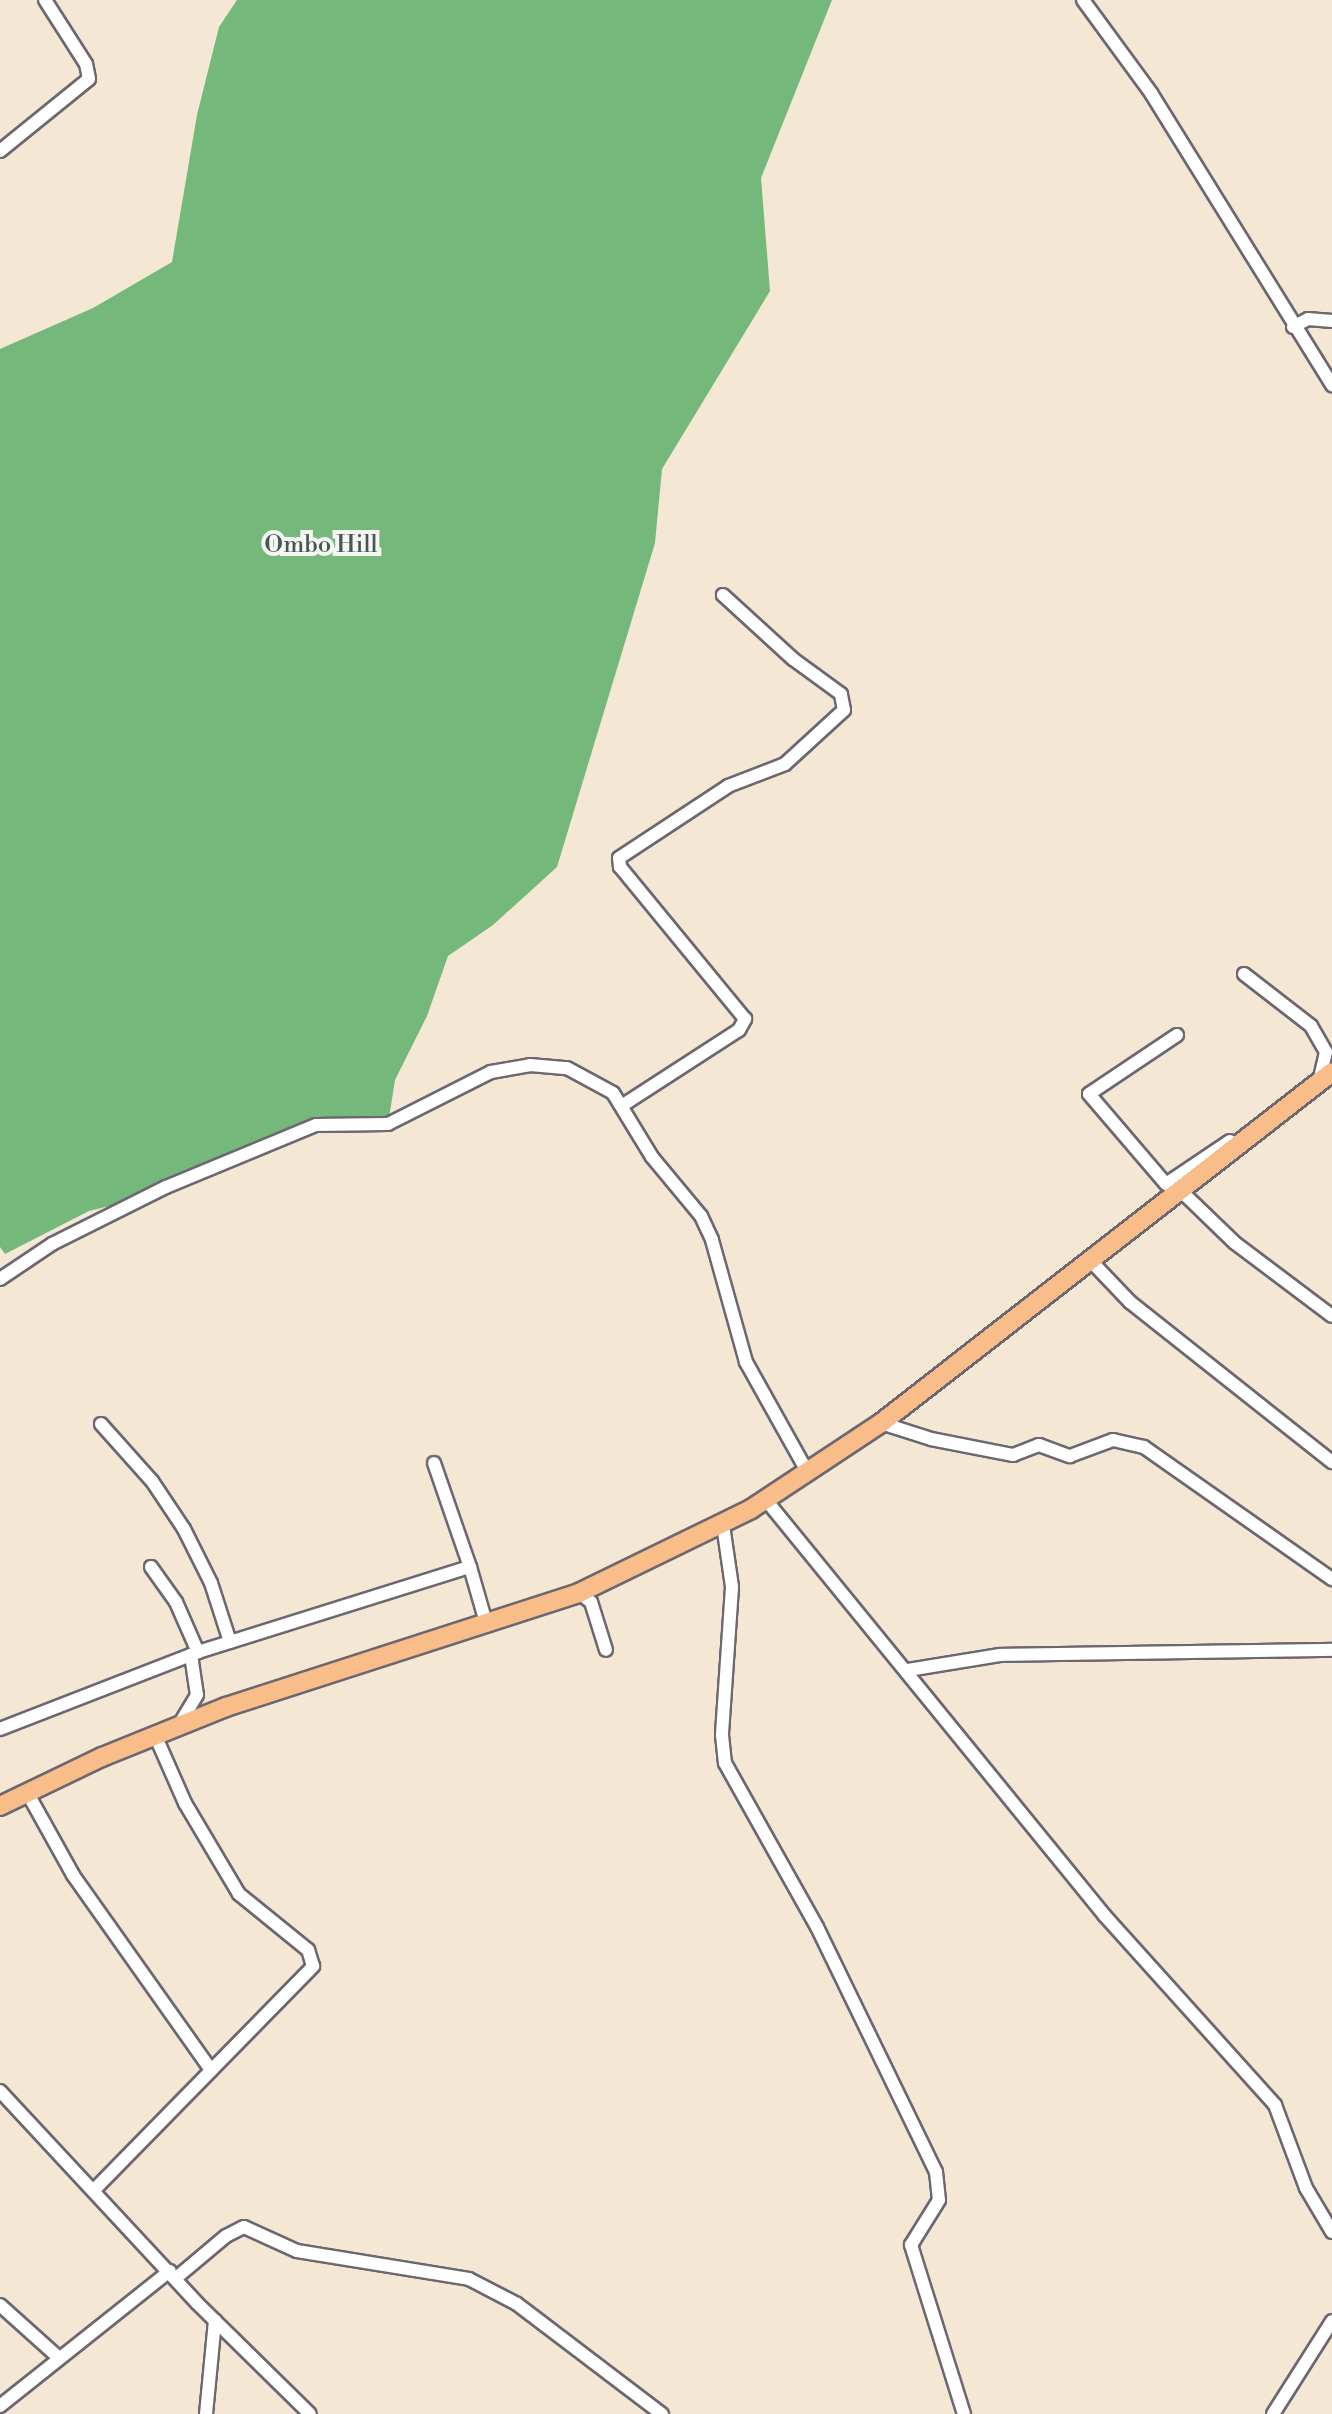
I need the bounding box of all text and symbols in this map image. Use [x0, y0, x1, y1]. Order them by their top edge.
park label: Ombo Hill [264, 532, 378, 560]

